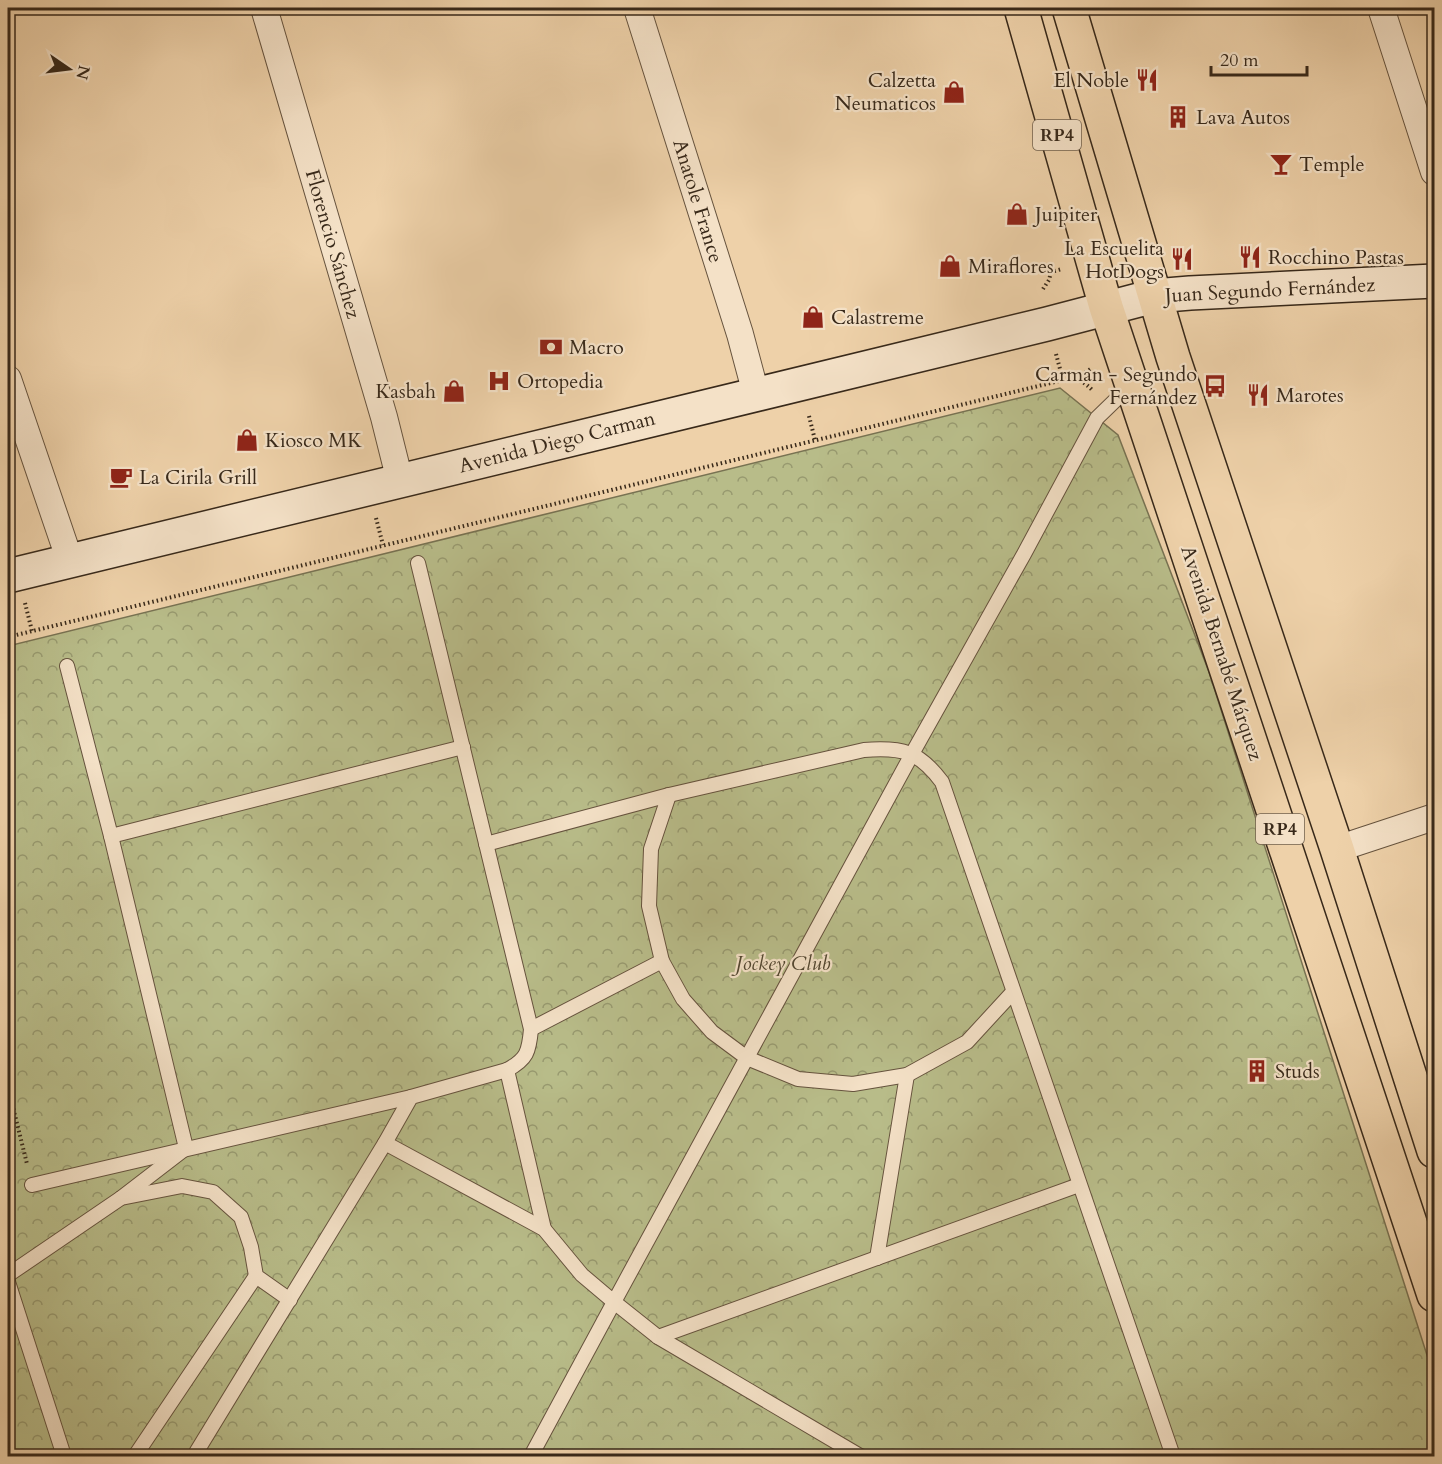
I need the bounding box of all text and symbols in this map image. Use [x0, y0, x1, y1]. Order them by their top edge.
north arrow [39, 39, 99, 99]
scale bar [1211, 39, 1307, 77]
text: 20 m [1220, 48, 1259, 73]
text: N [70, 63, 95, 82]
place label: Calzetta Neumaticos [835, 67, 936, 117]
place label: El Noble [1053, 67, 1129, 94]
restaurant icon: El Noble [1134, 67, 1160, 93]
shop icon: Calzetta Neumaticos [941, 79, 967, 105]
building icon: Lava Autos [1165, 104, 1191, 130]
place label: Lava Autos [1196, 104, 1290, 131]
road number: RP4 [1033, 120, 1081, 150]
street label: Anatole France [666, 136, 730, 266]
bar icon: Temple [1268, 151, 1294, 177]
place label: Temple [1299, 151, 1364, 178]
street label: Florencio Sánchez [299, 166, 367, 322]
shop icon: Juipiter [1004, 201, 1030, 227]
place label: Juipiter [1032, 201, 1098, 228]
place label: La Escuelita HotDogs [1064, 235, 1164, 285]
restaurant icon: Rocchino Pastas [1237, 244, 1263, 270]
place label: Rocchino Pastas [1268, 244, 1404, 271]
restaurant icon: La Escuelita HotDogs [1169, 246, 1195, 272]
shop icon: Miraflores [937, 253, 963, 279]
place label: Miraflores [968, 253, 1054, 280]
street label: Juan Segundo Fernández [1161, 271, 1376, 309]
shop icon: Calastreme [800, 304, 826, 330]
place label: Calastreme [831, 304, 924, 331]
bank icon: Macro [538, 334, 564, 360]
place label: Macro [569, 334, 624, 361]
place label: Carman - Segundo Fernández [1035, 361, 1197, 411]
hospital icon: Ortopedia [486, 368, 512, 394]
place label: Ortopedia [517, 368, 604, 395]
bus stop icon: Carman - Segundo Fernández [1202, 373, 1228, 399]
place label: Kasbah [375, 378, 436, 405]
shop icon: Kasbah [441, 378, 467, 404]
restaurant icon: Marotes [1245, 382, 1271, 408]
place label: Marotes [1276, 382, 1344, 409]
street label: Avenida Diego Carman [456, 404, 659, 479]
shop icon: Kiosco MK [234, 427, 260, 453]
place label: Kiosco MK [265, 427, 362, 454]
cafe icon: La Cirila Grill [108, 464, 134, 490]
place label: La Cirila Grill [139, 464, 257, 491]
street label: Avenida Bernabé Márquez [1174, 542, 1270, 764]
road number: RP4 [1256, 814, 1304, 844]
park label: Jockey Club [731, 950, 831, 977]
building icon: Studs [1244, 1058, 1270, 1084]
place label: Studs [1275, 1058, 1320, 1085]

